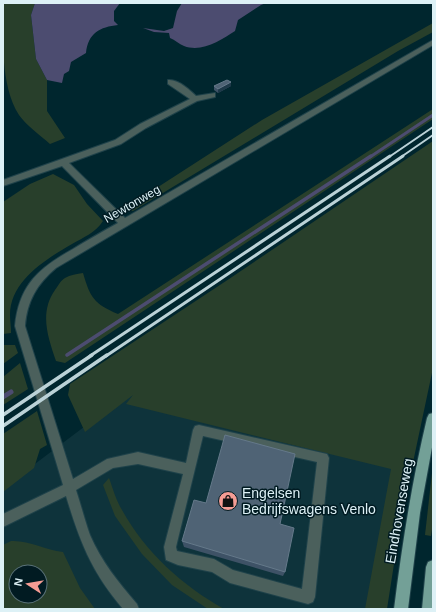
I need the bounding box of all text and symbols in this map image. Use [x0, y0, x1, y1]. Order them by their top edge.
street label: Newtonweg [101, 182, 163, 226]
street label: Eindhovenseweg [382, 457, 416, 565]
place label: Engelsen Bedrijfswagens Venlo [242, 485, 376, 517]
shop icon: Engelsen Bedrijfswagens Venlo [217, 490, 239, 512]
north arrow [8, 564, 48, 604]
text: N [12, 577, 25, 587]

